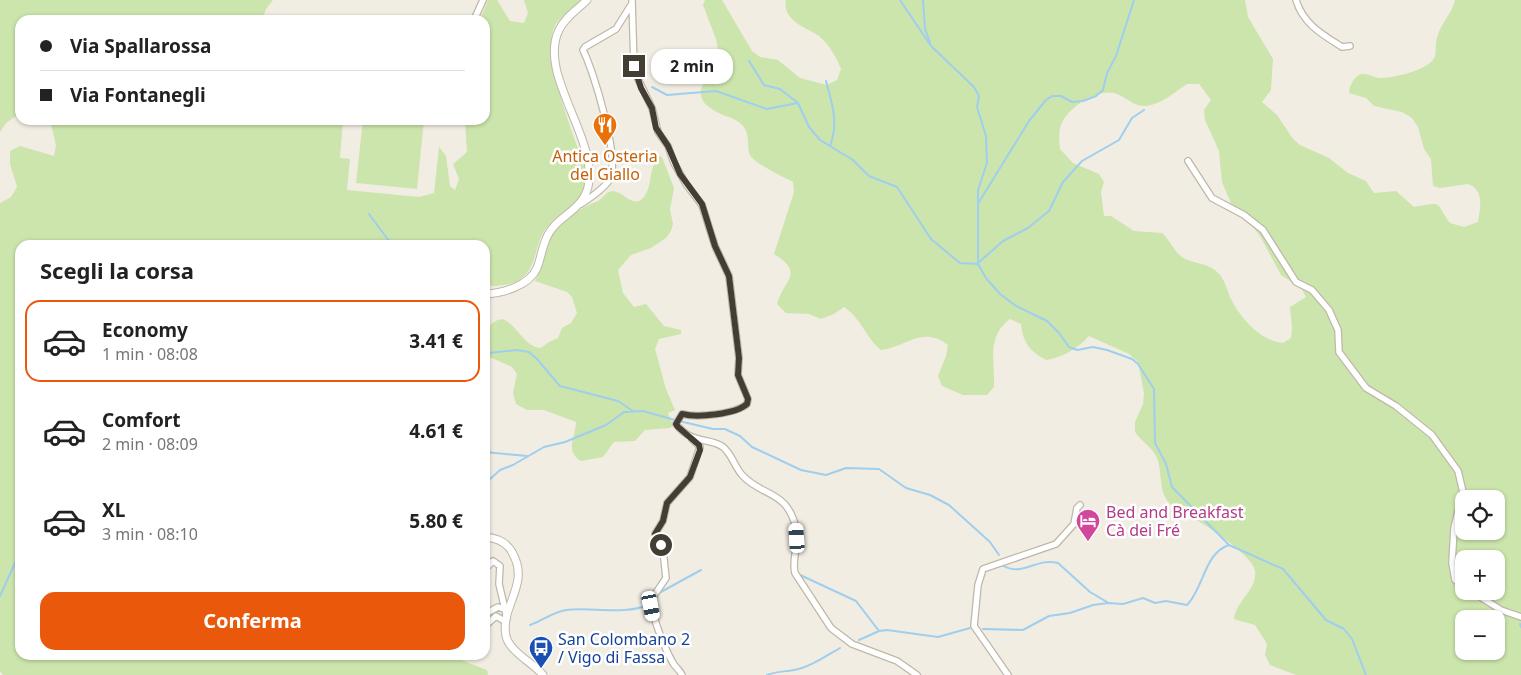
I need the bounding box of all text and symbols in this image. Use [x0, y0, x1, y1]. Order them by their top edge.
text: Via Spallarossa [70, 33, 211, 59]
callout: 2 min [652, 48, 734, 84]
route end [623, 55, 645, 77]
text: 2 min [670, 55, 714, 77]
text: Via Fontanegli [70, 82, 206, 108]
restaurant icon: Antica Osteria del Giallo [592, 112, 618, 146]
place label: Antica Osteria del Giallo [552, 145, 658, 185]
text: Scegli la corsa [40, 255, 194, 285]
text: Economy [102, 317, 188, 343]
icon: car [42, 319, 87, 364]
text: 3.41 € [409, 328, 463, 354]
text: 1 min · 08:08 [102, 343, 198, 365]
text: Comfort [102, 407, 181, 433]
icon: car [42, 409, 87, 454]
text: 4.61 € [409, 418, 463, 444]
text: 2 min · 08:09 [102, 433, 198, 455]
map controls [1455, 490, 1505, 660]
button: locate [1455, 490, 1505, 540]
text: XL [102, 497, 125, 523]
icon: car [42, 499, 87, 544]
place label: Bed and Breakfast Cà dei Fré [1106, 501, 1244, 541]
text: 5.80 € [409, 508, 463, 534]
hotel icon: Bed and Breakfast Cà dei Fré [1075, 508, 1101, 542]
text: 3 min · 08:10 [102, 523, 198, 545]
car [788, 523, 805, 553]
route start [650, 534, 672, 556]
button: + [1455, 550, 1505, 600]
car [640, 590, 661, 622]
button: Conferma [40, 592, 465, 650]
button: − [1455, 610, 1505, 660]
place label: San Colombano 2 / Vigo di Fassa [558, 628, 690, 668]
bus stop icon: San Colombano 2 / Vigo di Fassa [528, 635, 554, 669]

